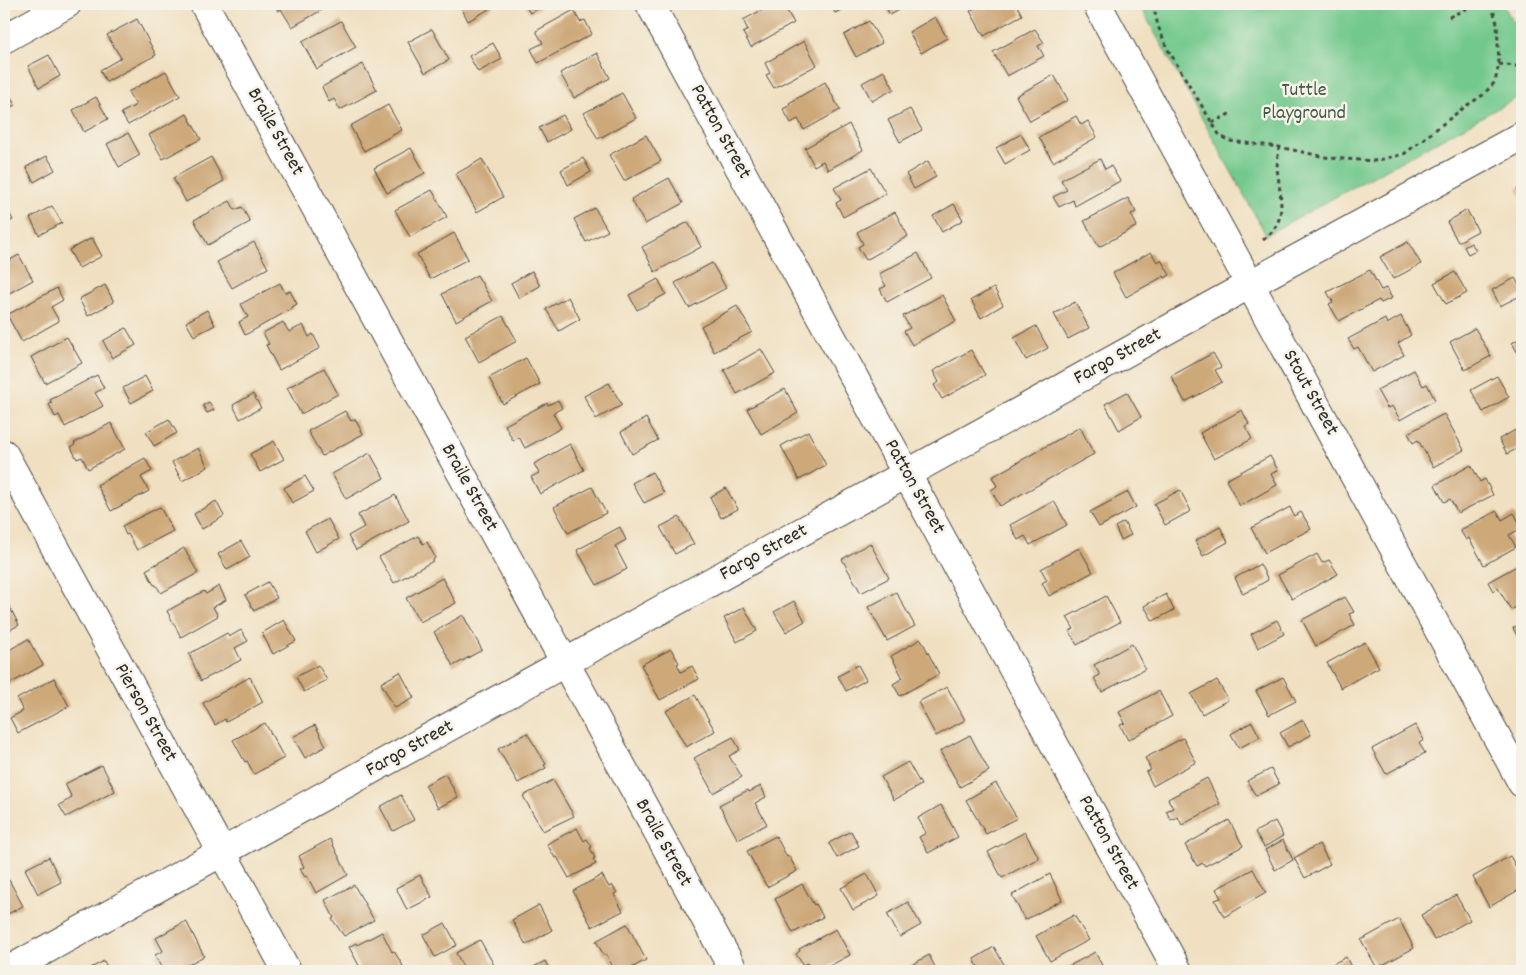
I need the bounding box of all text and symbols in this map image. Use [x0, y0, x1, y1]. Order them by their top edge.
park label: Tuttle Playground [1262, 77, 1346, 128]
street label: Patton Street [682, 79, 758, 185]
street label: Braile Street [239, 83, 311, 181]
street label: Fargo Street [1069, 321, 1167, 393]
street label: Stout Street [1275, 345, 1345, 441]
street label: Patton Street [876, 434, 952, 540]
street label: Braile Street [433, 439, 505, 537]
street label: Fargo Street [715, 517, 813, 589]
street label: Pierson Street [106, 659, 184, 767]
street label: Fargo Street [361, 713, 459, 785]
street label: Patton Street [1070, 790, 1146, 896]
street label: Braile Street [627, 794, 699, 892]

